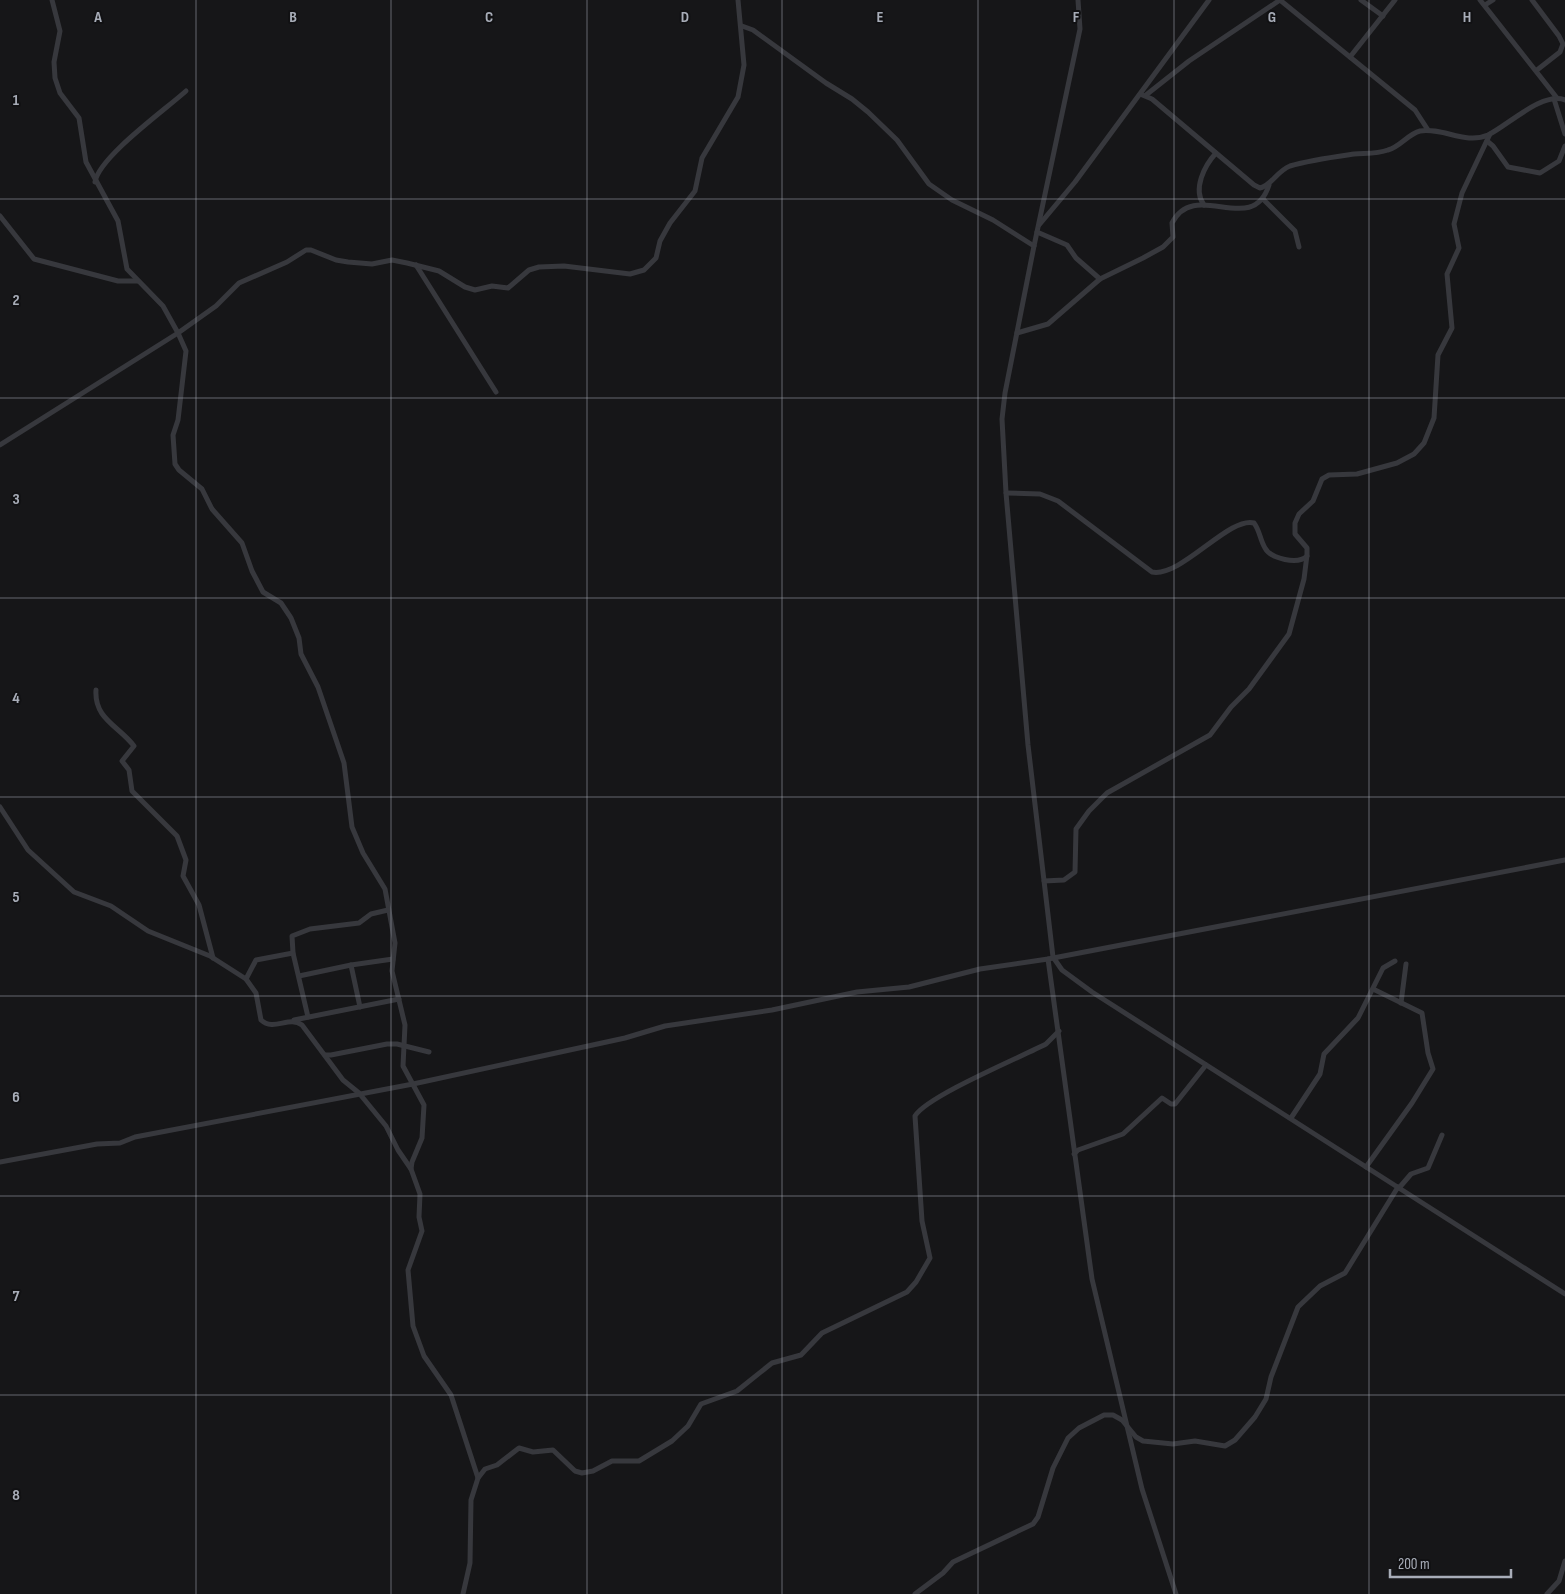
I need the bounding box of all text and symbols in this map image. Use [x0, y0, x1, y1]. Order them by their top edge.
text: A [93, 8, 102, 27]
text: B [289, 8, 297, 27]
text: C [485, 8, 493, 27]
text: D [681, 8, 689, 27]
text: E [877, 8, 884, 27]
text: F [1073, 8, 1080, 27]
text: G [1268, 8, 1276, 27]
text: H [1463, 8, 1471, 27]
text: 1 [13, 91, 20, 110]
text: 2 [12, 291, 20, 310]
text: 3 [12, 490, 20, 509]
text: 4 [12, 689, 20, 708]
text: 5 [12, 888, 20, 907]
text: 6 [12, 1088, 20, 1107]
text: 7 [13, 1287, 20, 1306]
text: 8 [12, 1486, 20, 1505]
scale bar [1390, 1546, 1511, 1578]
text: 200 m [1398, 1555, 1430, 1574]

